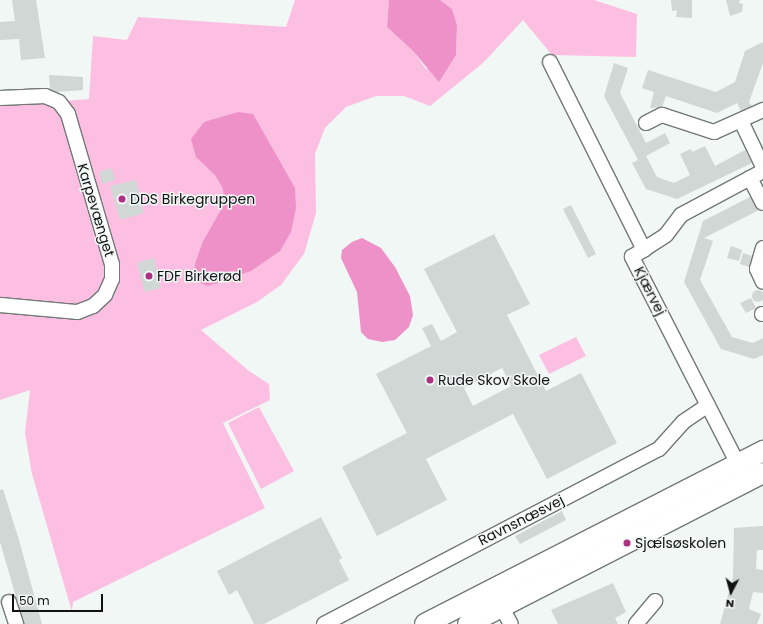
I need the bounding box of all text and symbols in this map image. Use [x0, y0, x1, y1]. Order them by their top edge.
street label: Karpevænget [74, 161, 118, 259]
place label: DDS Birkegruppen [130, 191, 255, 207]
marker: DDS Birkegruppen [117, 194, 127, 204]
street label: Kjærvej [631, 264, 669, 318]
place label: FDF Birkerød [157, 268, 242, 284]
marker: FDF Birkerød [144, 271, 154, 281]
place label: Rude Skov Skole [438, 372, 550, 388]
marker: Rude Skov Skole [425, 375, 435, 385]
street label: Ravnsnæsvej [475, 491, 567, 549]
place label: Sjælsøskolen [635, 535, 726, 551]
marker: Sjælsøskolen [622, 538, 632, 548]
north arrow [711, 572, 751, 612]
scale bar [14, 586, 105, 612]
text: 50 m [19, 592, 50, 609]
text: N [725, 596, 735, 612]

